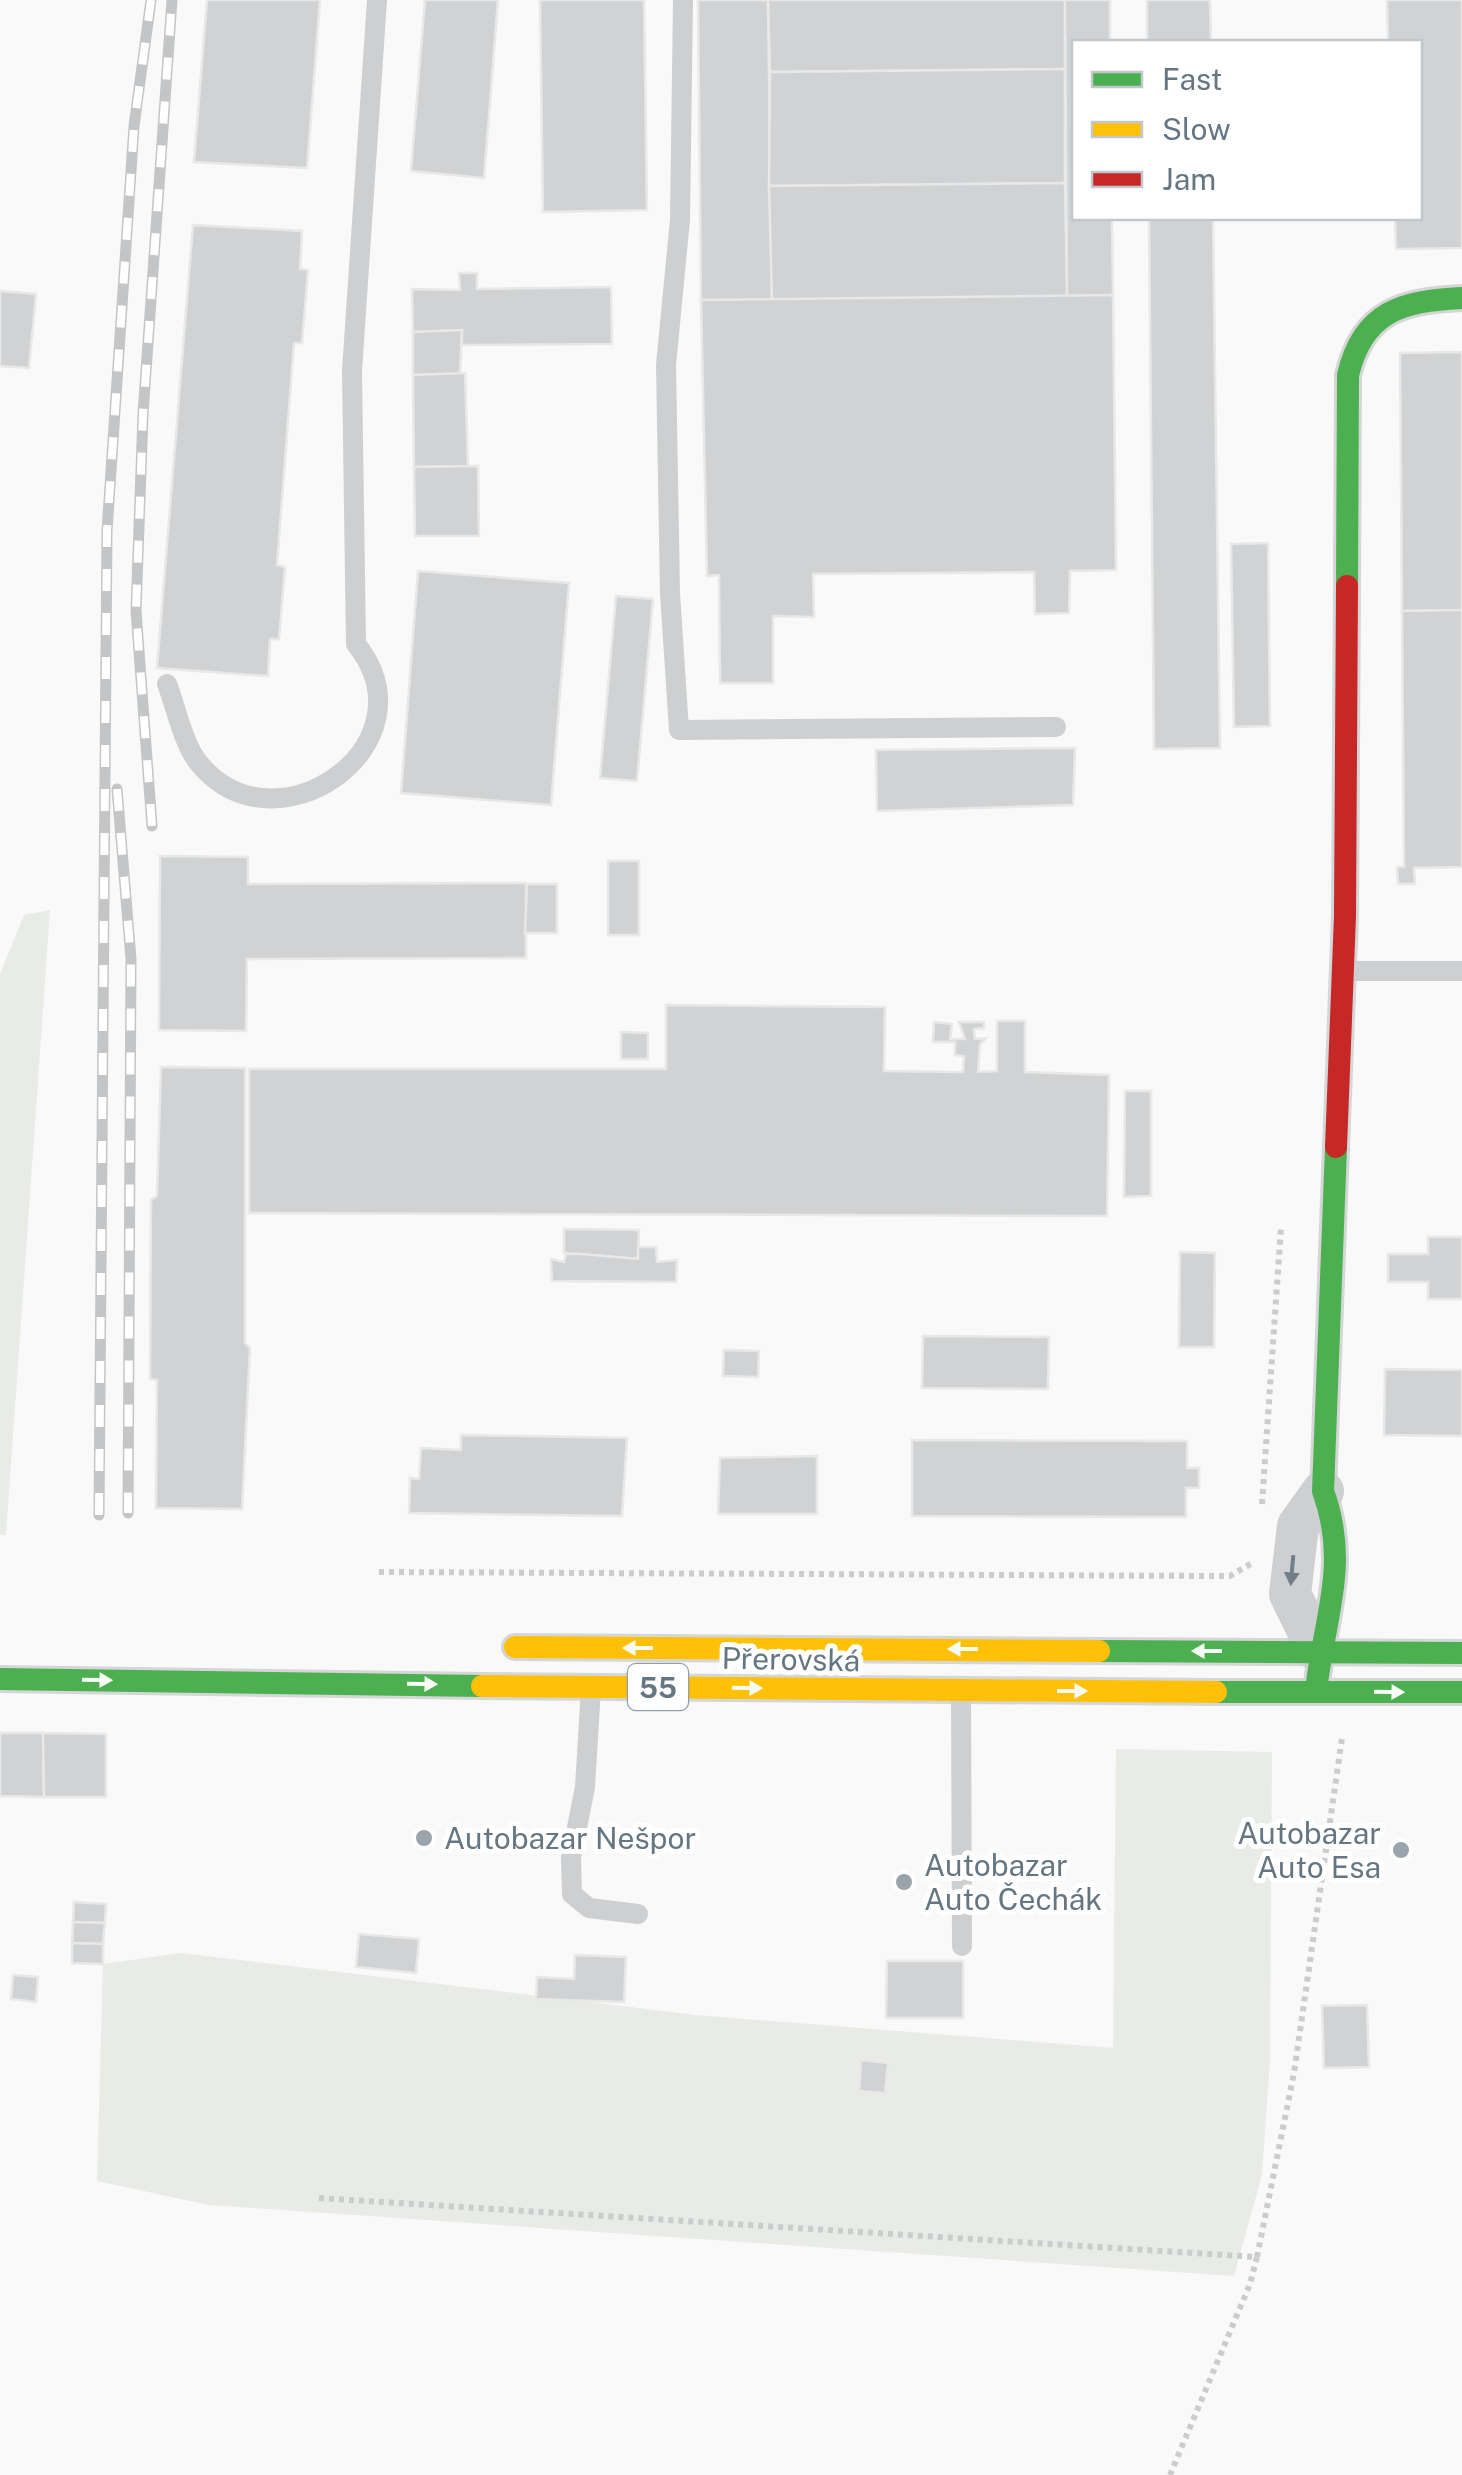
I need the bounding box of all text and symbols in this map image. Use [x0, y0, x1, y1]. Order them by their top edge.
legend [1072, 40, 1422, 220]
text: Fast [1162, 61, 1222, 97]
text: Slow [1162, 111, 1231, 147]
text: Jam [1162, 161, 1216, 197]
one-way arrow [1284, 1554, 1300, 1586]
one-way arrow [622, 1640, 654, 1656]
street label: Přerovská [721, 1640, 861, 1678]
one-way arrow [947, 1641, 979, 1657]
one-way arrow [1191, 1643, 1223, 1659]
road number: 55 [628, 1664, 688, 1710]
one-way arrow [82, 1672, 114, 1688]
one-way arrow [407, 1676, 439, 1692]
one-way arrow [732, 1681, 764, 1697]
one-way arrow [1057, 1683, 1089, 1699]
one-way arrow [1374, 1684, 1406, 1700]
place label: Autobazar Auto Esa [1237, 1815, 1381, 1885]
place label: Autobazar Nešpor [444, 1820, 696, 1856]
marker: Autobazar Nešpor [413, 1827, 435, 1849]
marker: Autobazar Auto Esa [1390, 1839, 1412, 1861]
place label: Autobazar Auto Čechák [924, 1847, 1102, 1917]
marker: Autobazar Auto Čechák [893, 1871, 915, 1893]

